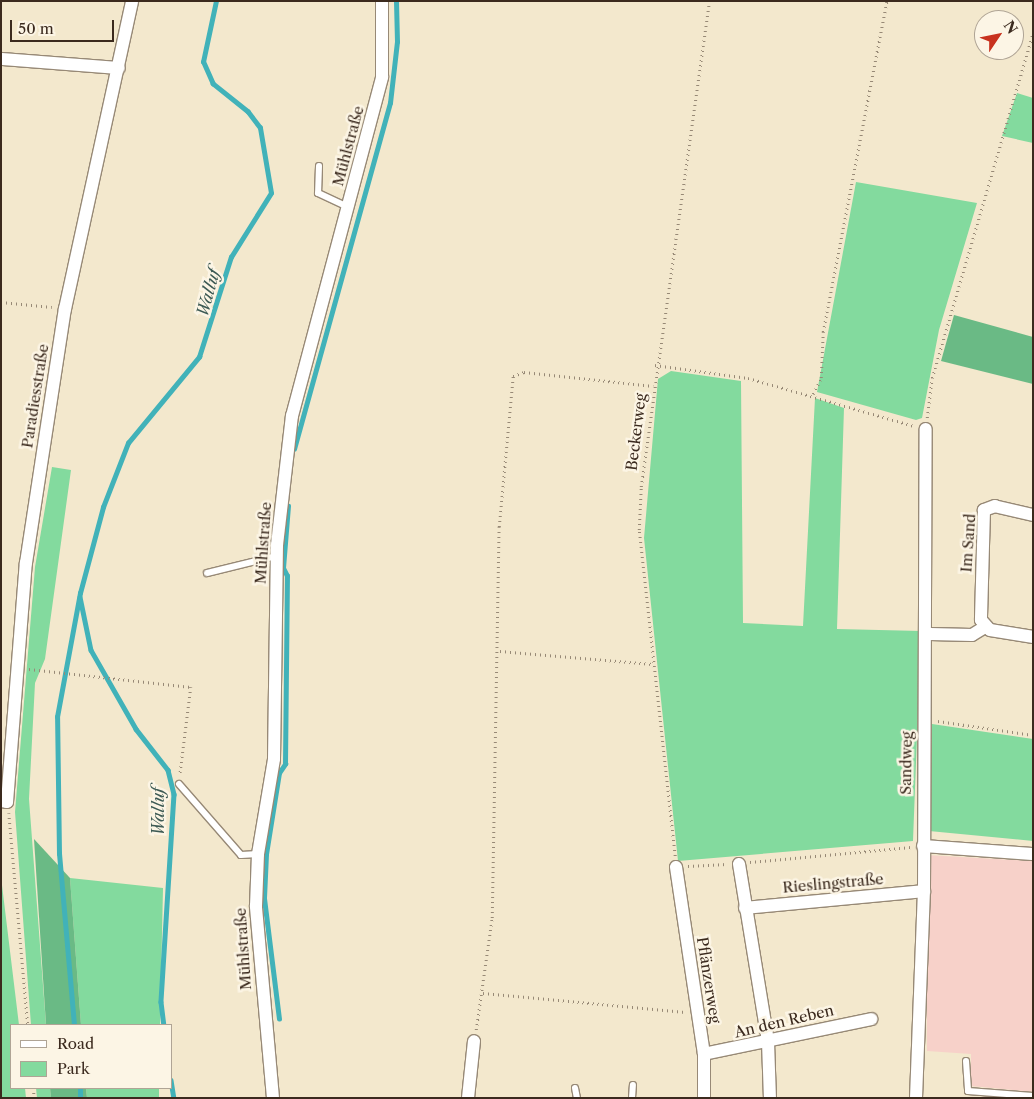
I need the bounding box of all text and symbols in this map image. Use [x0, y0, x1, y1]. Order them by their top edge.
scale bar [12, 10, 116, 42]
north arrow [974, 10, 1024, 60]
text: N [1000, 17, 1021, 37]
text: 50 m [18, 19, 54, 38]
street label: Mühlstraße [329, 104, 367, 188]
water label: Walluf [192, 267, 224, 319]
street label: Paradiesstraße [18, 343, 52, 449]
street label: Beckerweg [622, 392, 650, 472]
street label: Mühlstraße [251, 501, 275, 585]
street label: Im Sand [957, 513, 979, 573]
street label: Sandweg [896, 731, 916, 795]
water label: Walluf [148, 788, 168, 836]
street label: Rieslingstraße [782, 870, 884, 896]
street label: Mühlstraße [231, 907, 255, 991]
street label: Pflänzerweg [693, 935, 725, 1025]
street label: An den Reben [732, 1001, 836, 1041]
legend [10, 1024, 172, 1089]
text: Road [57, 1034, 94, 1053]
text: Park [57, 1059, 90, 1078]

